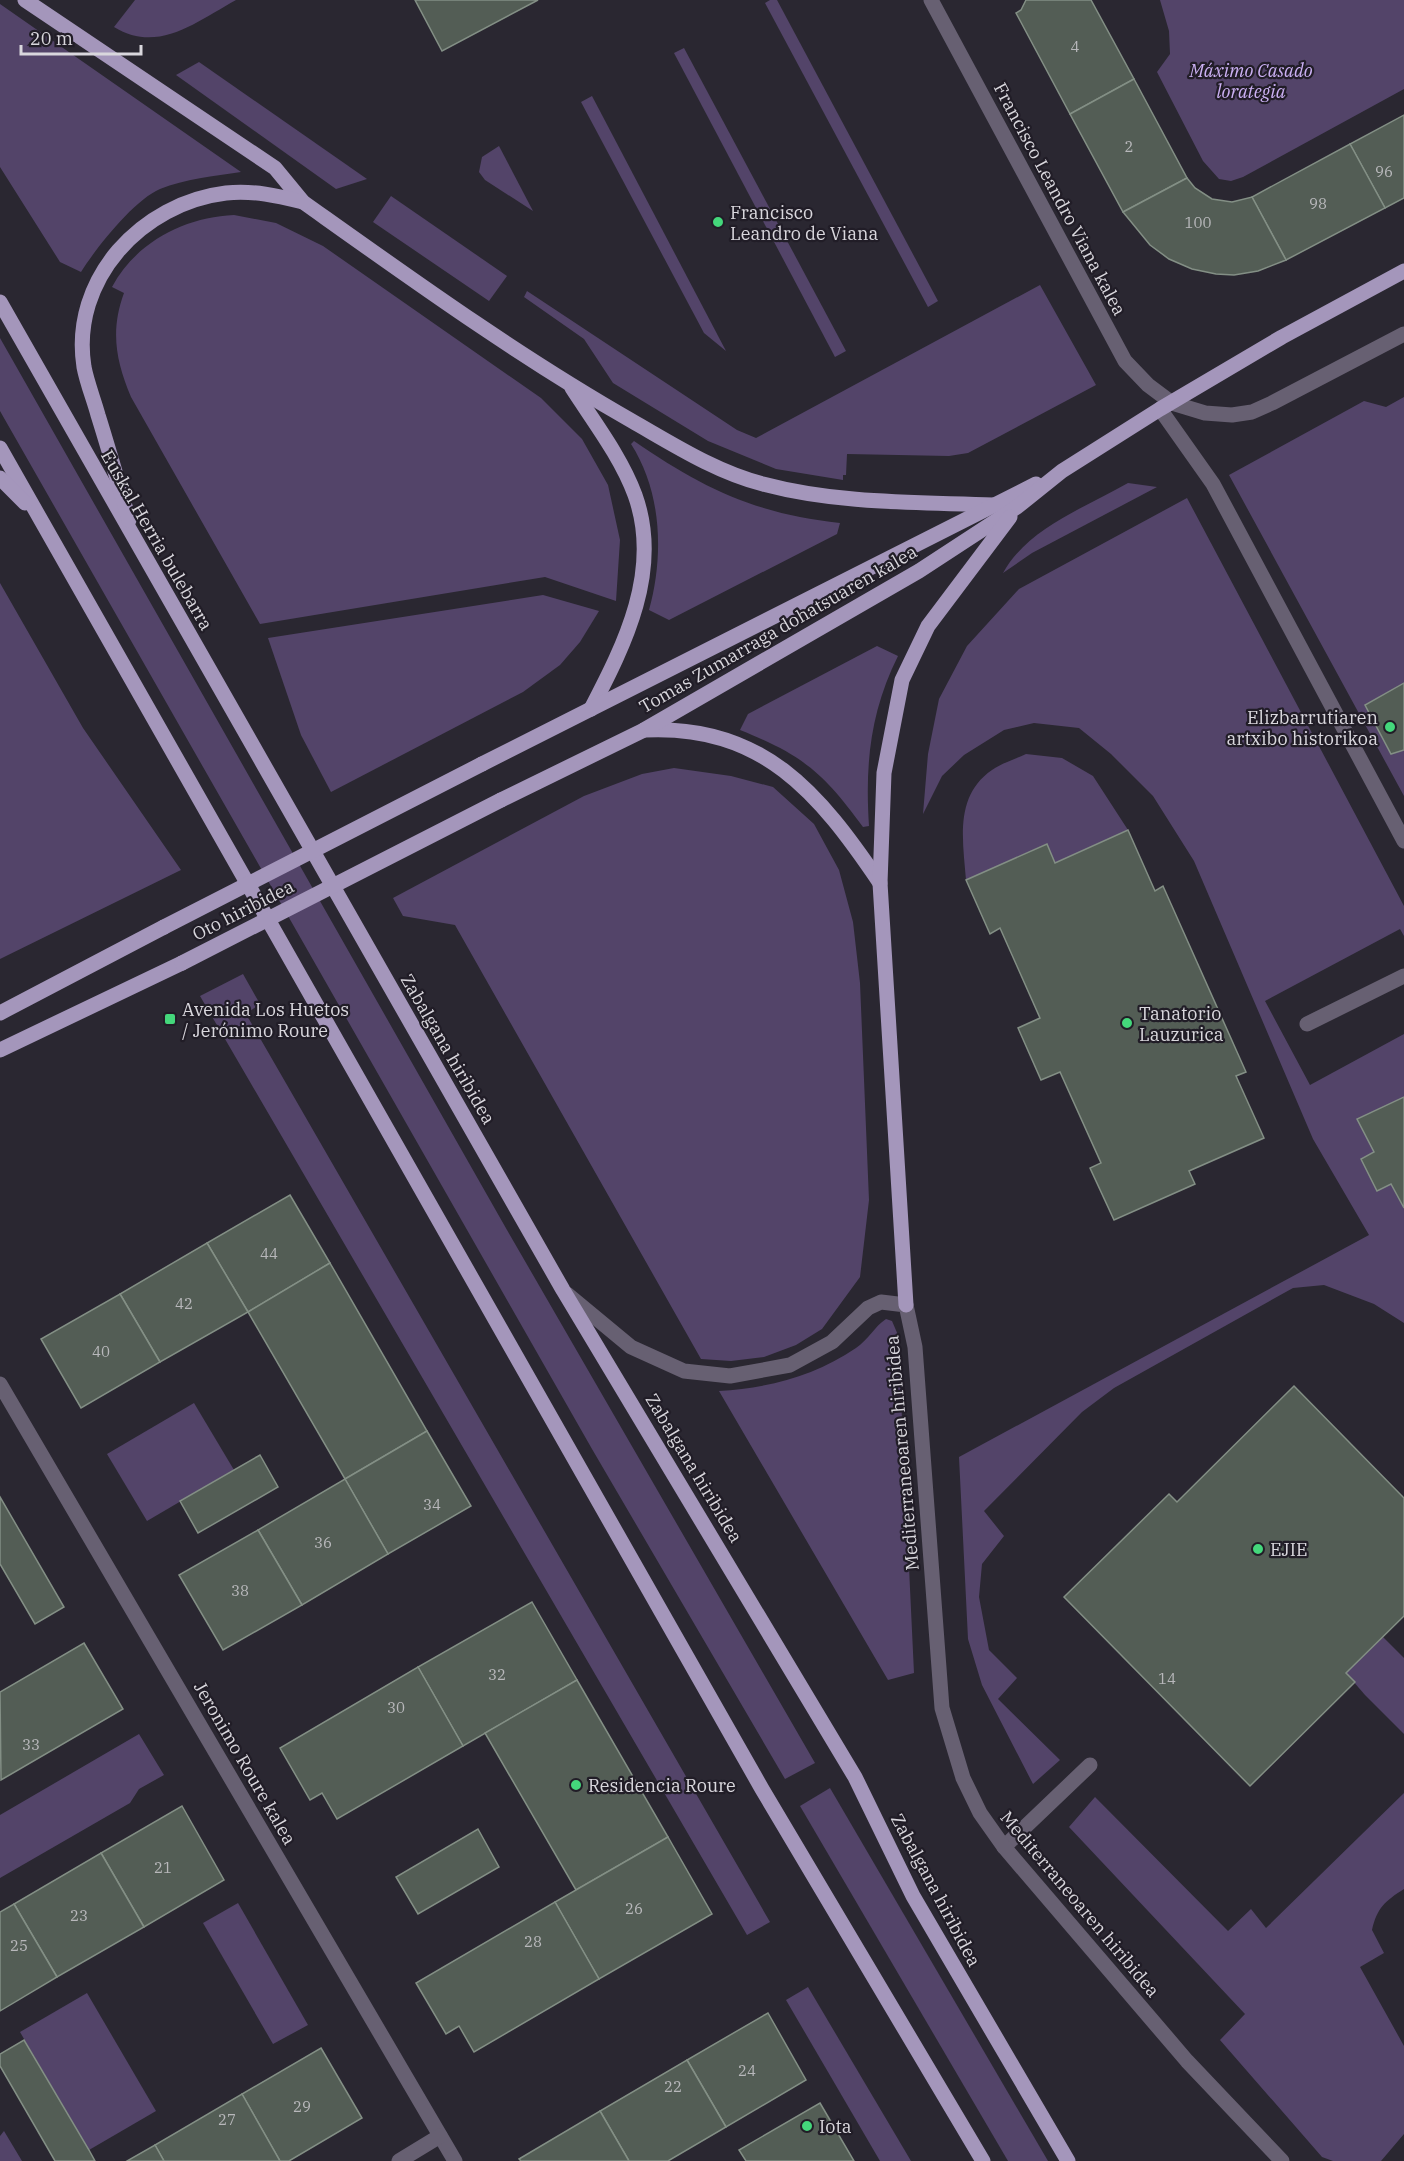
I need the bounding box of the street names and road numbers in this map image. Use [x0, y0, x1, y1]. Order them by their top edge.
street label: Francisco Leandro Viana kalea [989, 79, 1131, 320]
street label: Euskal Herria bulebarra [96, 446, 218, 634]
street label: Tomas Zumarraga dohatsuaren kalea [635, 540, 921, 718]
street label: Oto hiribidea [188, 874, 298, 945]
street label: Zabalgana hiribidea [396, 970, 501, 1128]
street label: Mediterraneoaren hiribidea [880, 1334, 924, 1572]
street label: Zabalgana hiribidea [640, 1389, 748, 1547]
street label: Jeronimo Roure kalea [189, 1677, 301, 1849]
street label: Mediterraneoaren hiribidea [995, 1806, 1165, 2002]
street label: Zabalgana hiribidea [886, 1810, 986, 1971]

